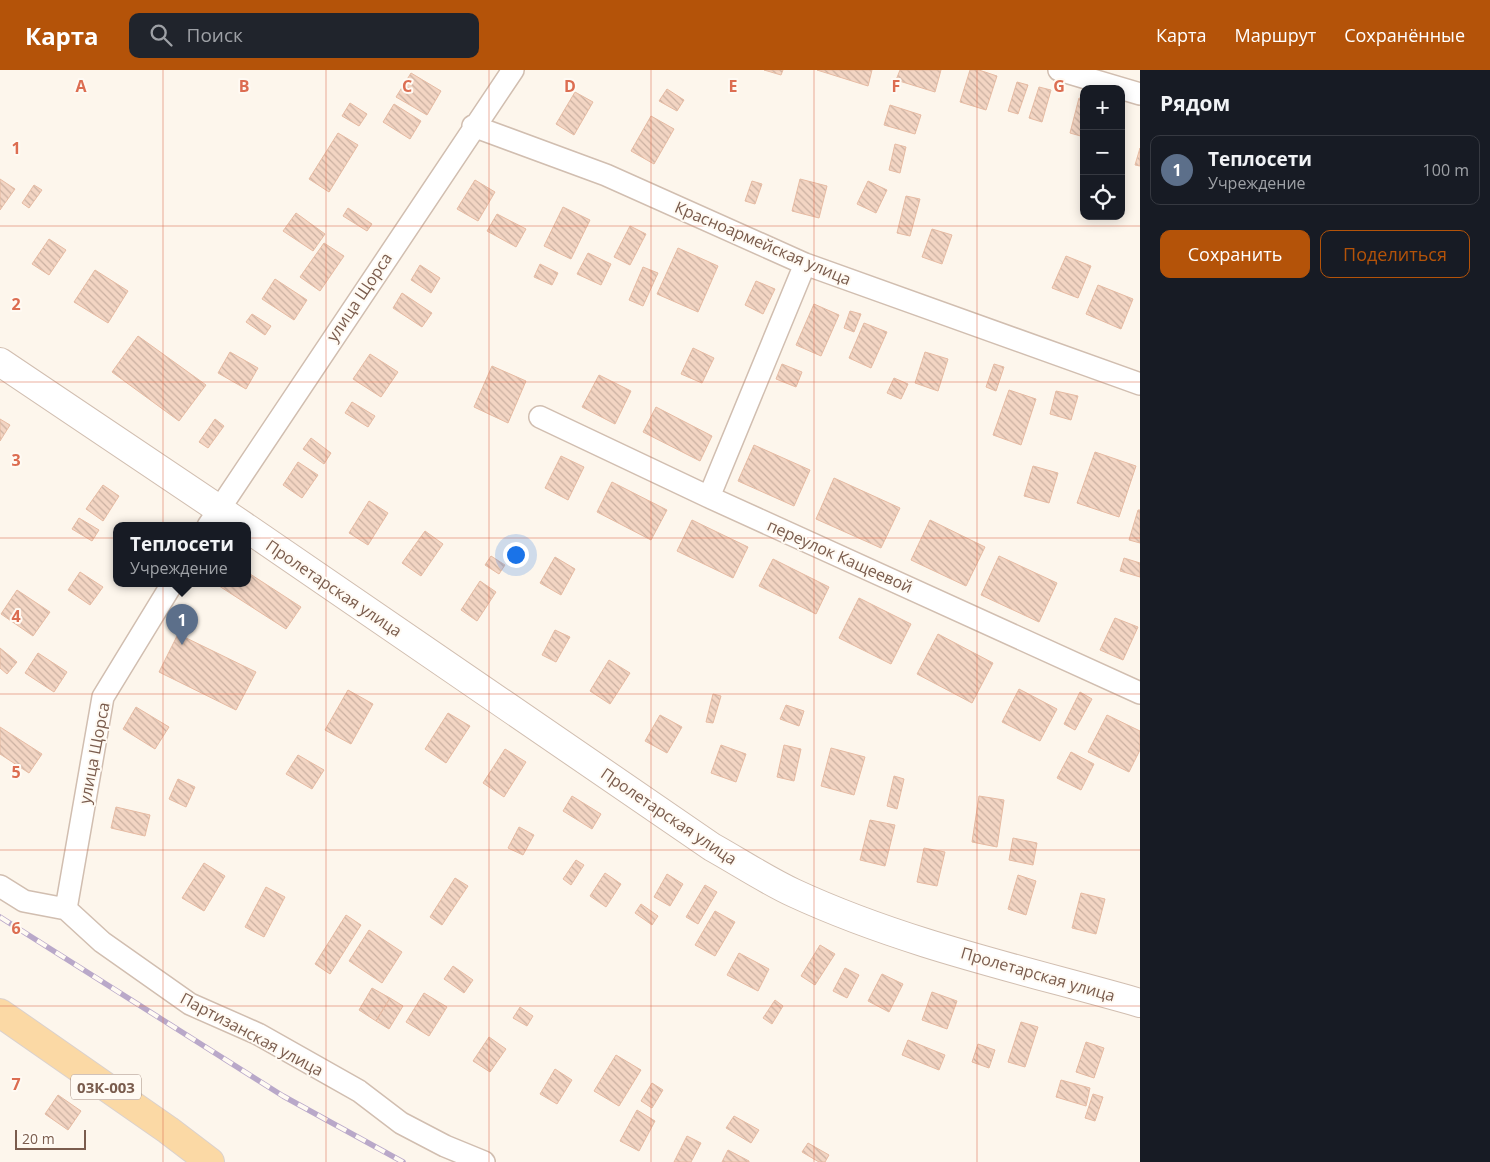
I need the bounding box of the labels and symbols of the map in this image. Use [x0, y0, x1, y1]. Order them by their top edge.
text: A [75, 75, 87, 97]
text: B [239, 75, 249, 97]
text: C [402, 75, 412, 97]
text: D [564, 75, 576, 97]
text: E [729, 75, 738, 97]
text: F [892, 75, 900, 97]
text: G [1053, 75, 1065, 97]
text: 1 [11, 137, 21, 159]
street label: Красноармейская улица [671, 196, 855, 290]
street label: улица Щорса [321, 248, 397, 346]
text: 2 [11, 293, 21, 315]
text: 3 [11, 449, 21, 471]
street label: переулок Кащеевой [764, 514, 916, 598]
street label: Пролетарская улица [262, 534, 406, 642]
your location [503, 542, 529, 568]
pin: 1 [166, 604, 198, 645]
text: 4 [11, 605, 21, 627]
street label: улица Щорса [73, 700, 115, 806]
text: 5 [11, 761, 21, 783]
street label: Пролетарская улица [597, 762, 741, 870]
text: 6 [11, 917, 21, 939]
street label: Пролетарская улица [958, 941, 1118, 1007]
street label: Партизанская улица [177, 987, 327, 1081]
text: 7 [11, 1073, 21, 1095]
road number: 03К-003 [71, 1074, 141, 1100]
scale bar [15, 1127, 86, 1150]

